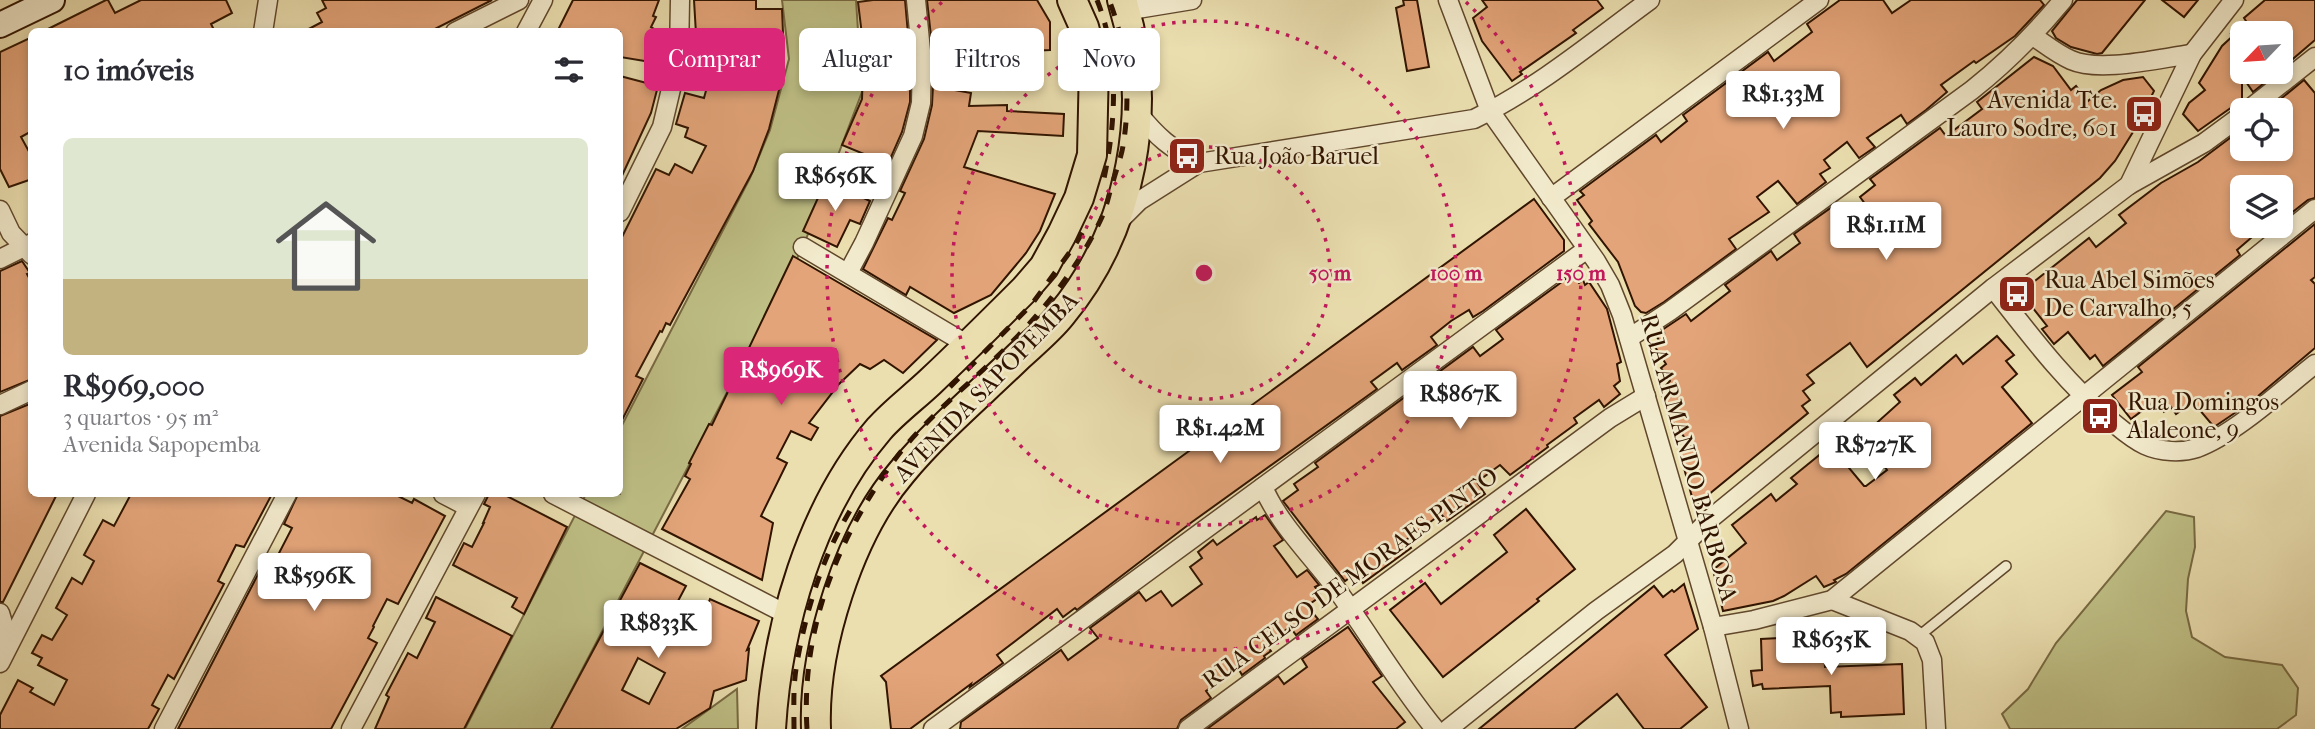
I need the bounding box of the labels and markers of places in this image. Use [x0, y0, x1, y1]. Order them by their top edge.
pin: R$1.33M [1718, 72, 1848, 131]
place label: Avenida Tte. Lauro Sodre, 601 [1946, 86, 2117, 142]
bus stop icon: Avenida Tte. Lauro Sodre, 601 [2123, 93, 2165, 135]
bus stop icon: Rua João Baruel [1166, 135, 1208, 177]
place label: Rua João Baruel [1214, 142, 1379, 170]
pin: R$656K [778, 154, 892, 213]
pin: R$1.11M [1821, 202, 1951, 262]
centre of rings [1192, 261, 1216, 285]
place label: Rua Abel Simões De Carvalho, 5 [2044, 266, 2215, 322]
bus stop icon: Rua Abel Simões De Carvalho, 5 [1996, 273, 2038, 315]
pin: R$969K [724, 348, 838, 407]
pin: R$867K [1403, 372, 1517, 431]
place label: Rua Domingos Alaleone, 9 [2126, 388, 2279, 444]
bus stop icon: Rua Domingos Alaleone, 9 [2079, 395, 2121, 437]
pin: R$1.42M [1155, 406, 1285, 465]
pin: R$727K [1818, 422, 1932, 482]
pin: R$596K [257, 554, 371, 613]
pin: R$833K [601, 600, 715, 660]
pin: R$635K [1774, 618, 1888, 677]

